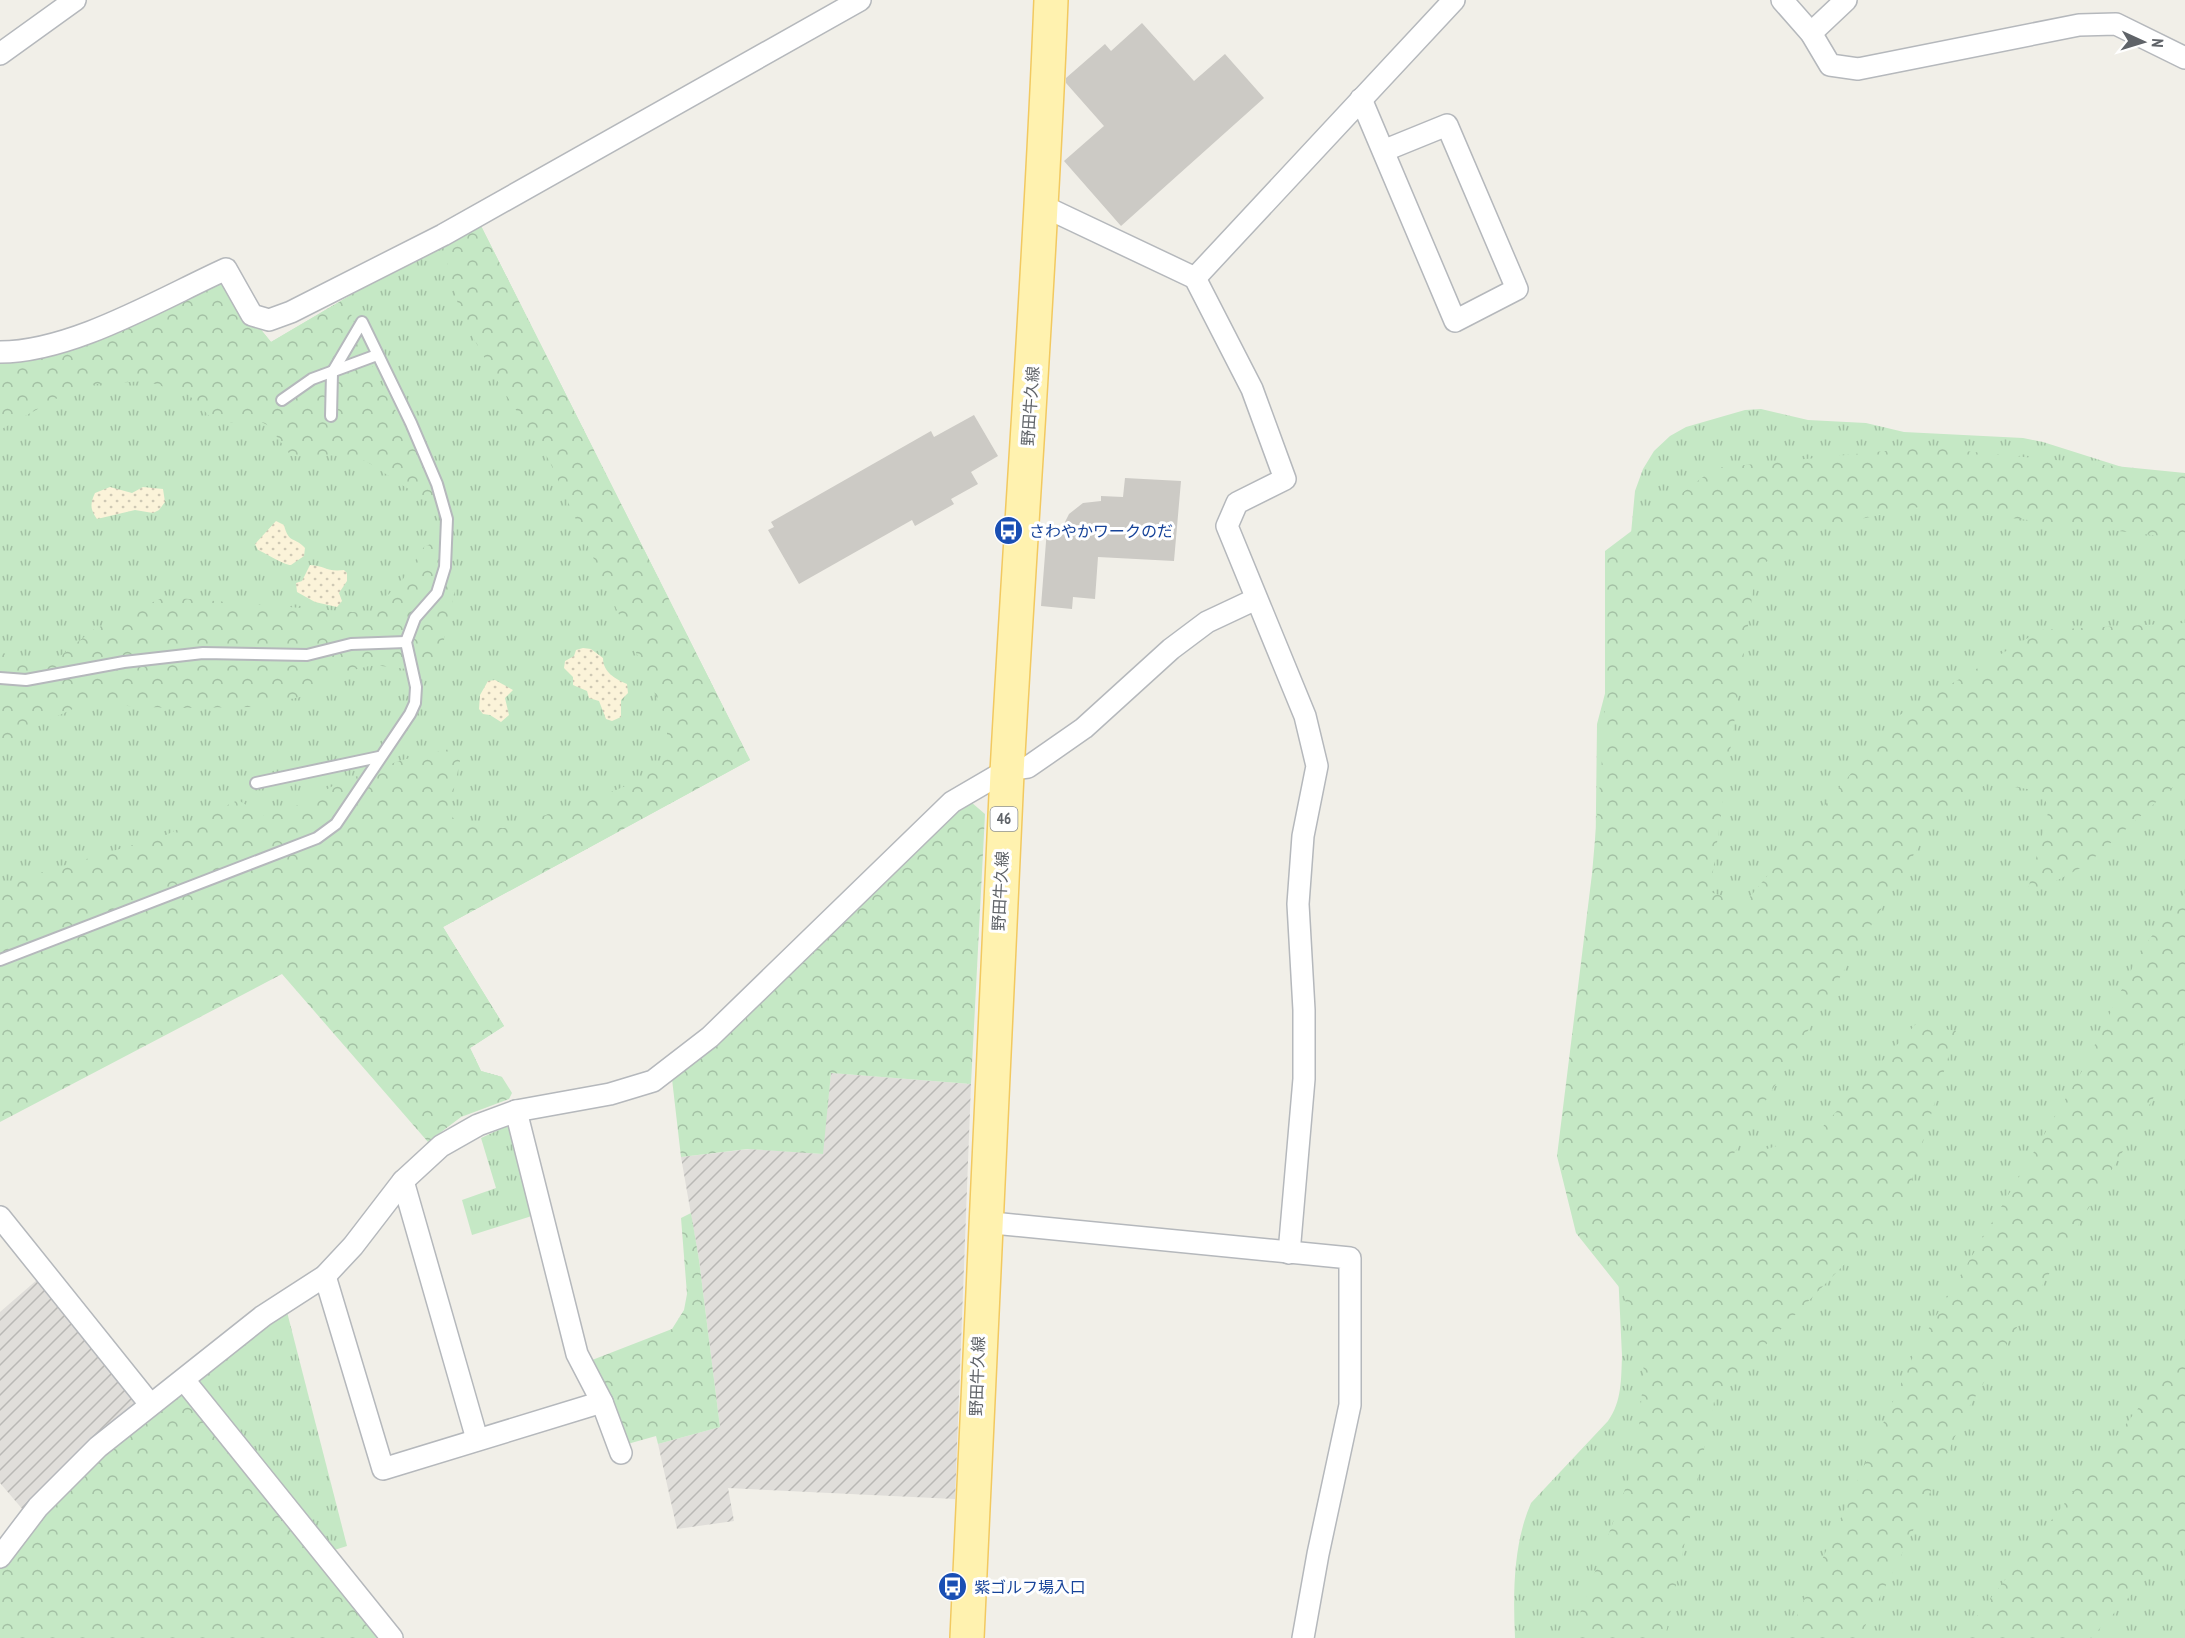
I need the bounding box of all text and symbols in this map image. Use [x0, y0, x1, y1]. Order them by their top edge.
north arrow [2113, 12, 2173, 72]
text: N [2148, 38, 2168, 48]
street label: 野田牛久線 [1017, 365, 1043, 447]
bus stop icon: さわやかワークのだ [992, 515, 1024, 547]
place label: さわやかワークのだ [1029, 521, 1173, 541]
road number: 46 [990, 807, 1018, 831]
street label: 野田牛久線 [988, 851, 1012, 931]
street label: 野田牛久線 [966, 1336, 988, 1416]
bus stop icon: 紫ゴルフ場入口 [937, 1571, 969, 1603]
place label: 紫ゴルフ場入口 [974, 1577, 1086, 1597]

